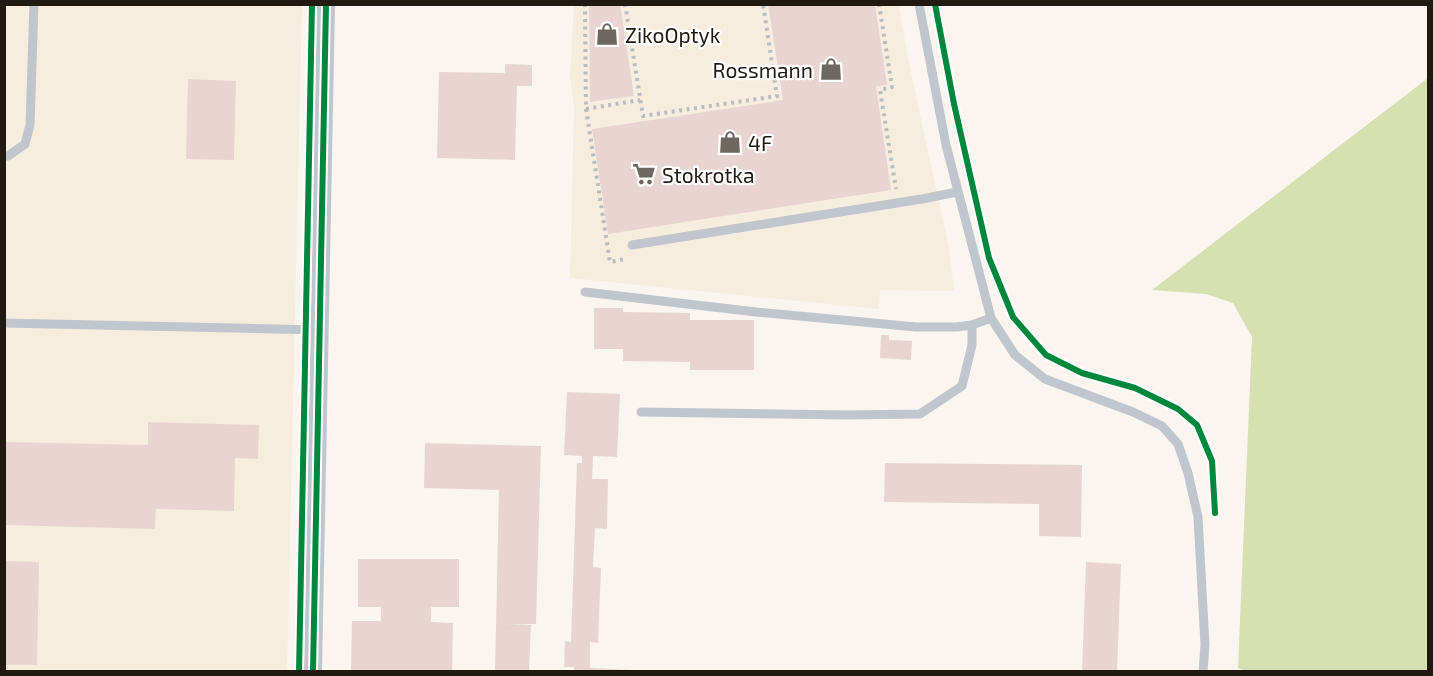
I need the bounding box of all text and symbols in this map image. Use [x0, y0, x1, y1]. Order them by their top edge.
shop icon: ZikoOptyk [594, 21, 620, 47]
place label: ZikoOptyk [625, 22, 721, 47]
shop icon: Rossmann [818, 56, 844, 82]
place label: Rossmann [713, 57, 813, 82]
shop icon: 4F [717, 129, 743, 155]
place label: 4F [748, 130, 772, 155]
supermarket icon: Stokrotka [631, 161, 657, 187]
place label: Stokrotka [662, 162, 755, 187]

